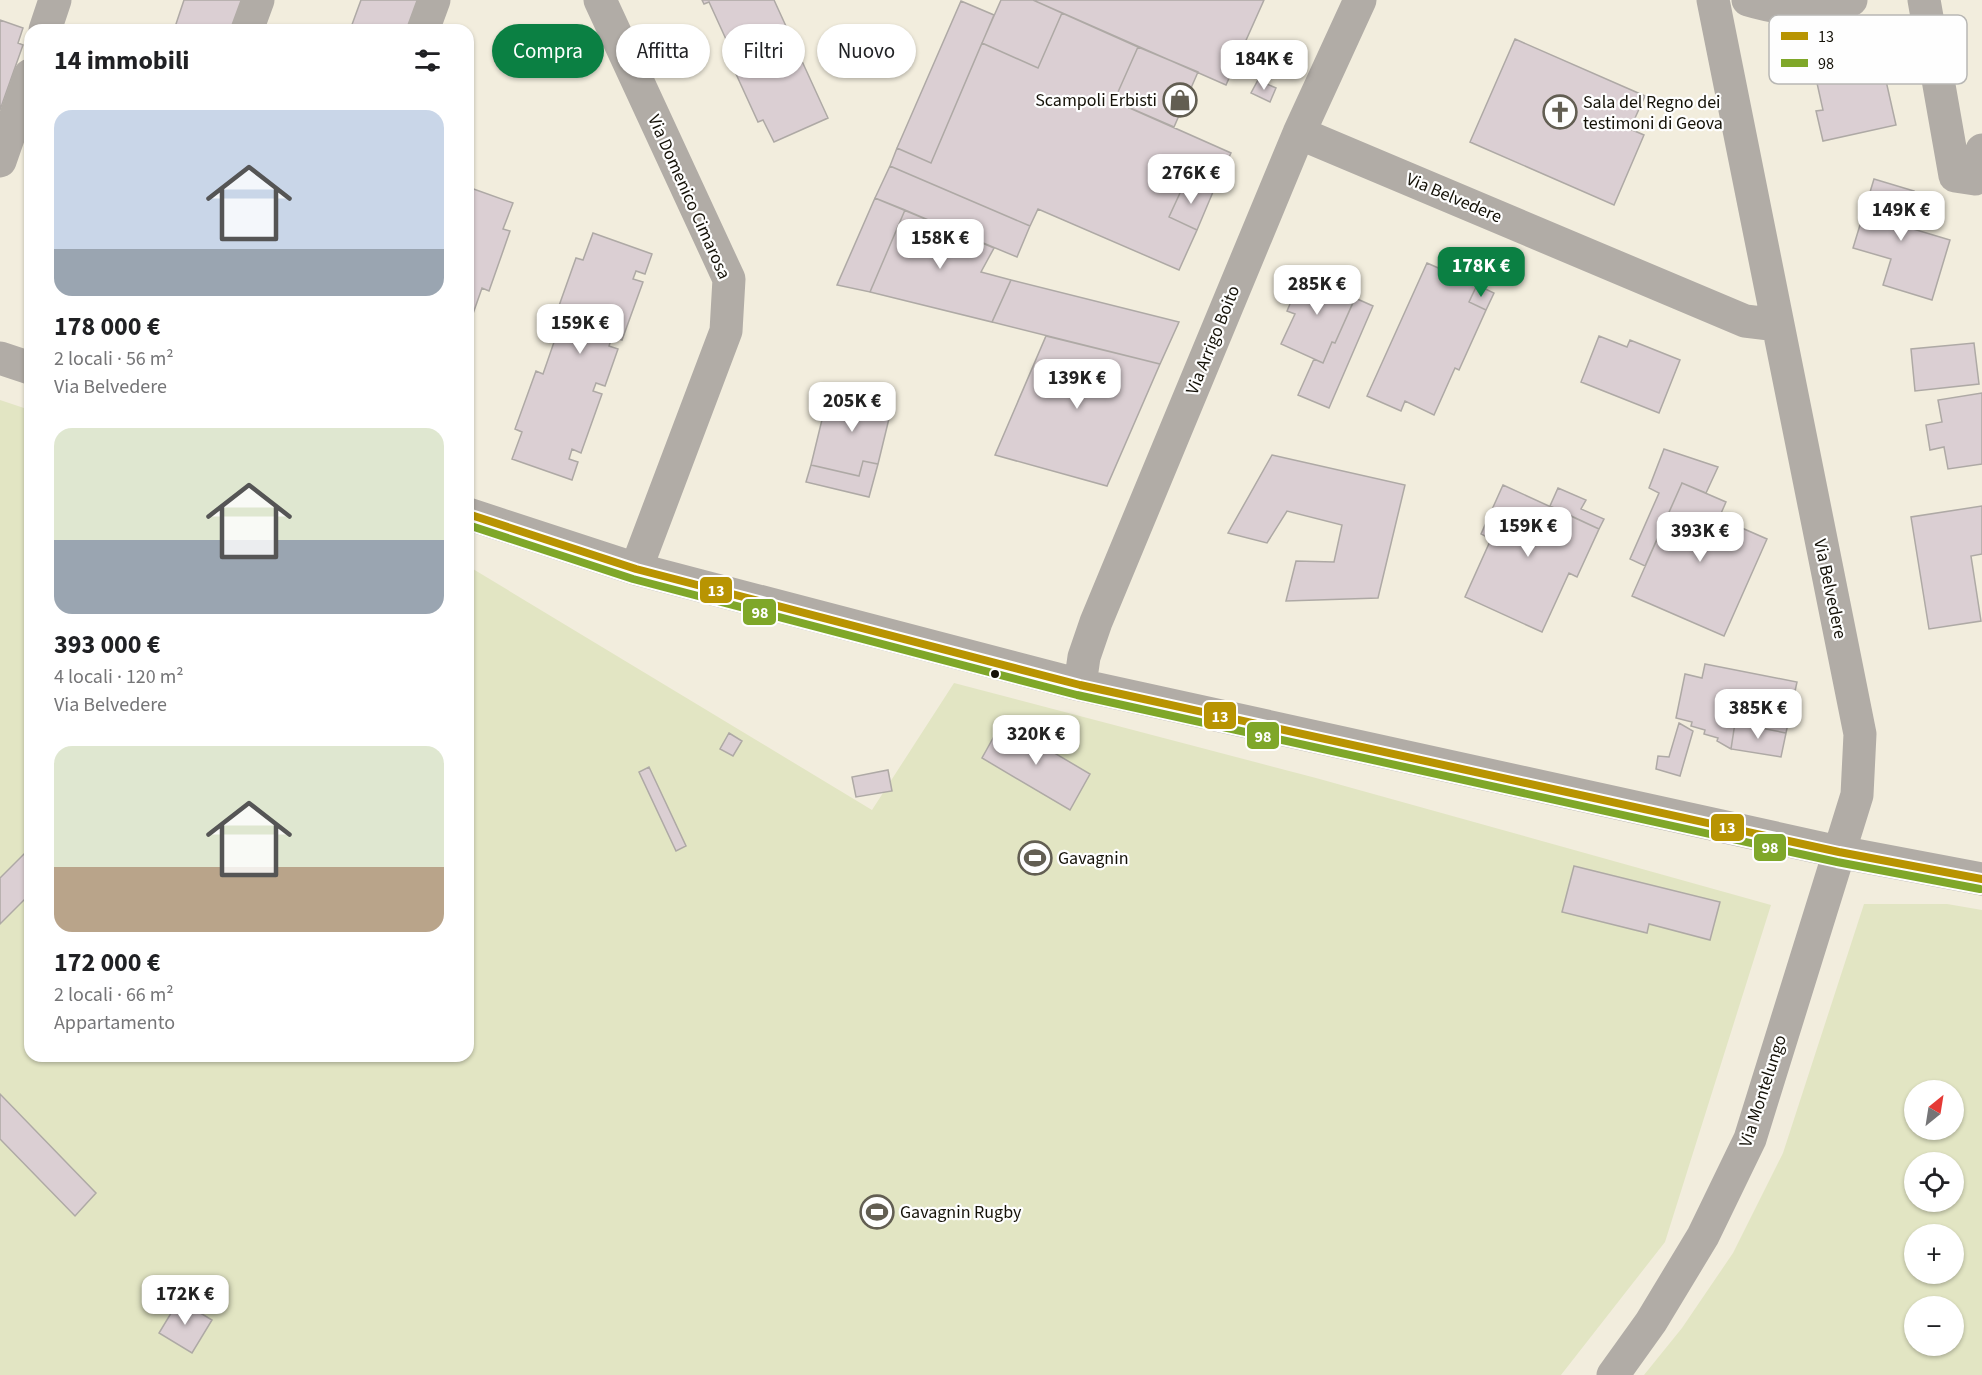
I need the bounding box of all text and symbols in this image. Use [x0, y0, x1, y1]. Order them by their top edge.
legend [1769, 15, 1967, 84]
chip: Compra [492, 24, 604, 78]
chip: Affitta [616, 24, 710, 78]
chip: Filtri [722, 24, 805, 78]
chip: Nuovo [817, 24, 916, 78]
text: 13 [1818, 26, 1834, 48]
pin: 184K € [1215, 40, 1313, 91]
text: 14 immobili [54, 42, 190, 79]
icon: filters [411, 44, 444, 77]
text: 184K € [1235, 45, 1293, 73]
text: 98 [1818, 53, 1834, 75]
shop icon: Scampoli Erbisti [1162, 82, 1198, 118]
place label: Scampoli Erbisti [1035, 88, 1157, 113]
place label: Sala del Regno dei testimoni di Geova [1583, 90, 1723, 136]
church icon: Sala del Regno dei testimoni di Geova [1542, 94, 1578, 130]
street label: Via Domenico Cimarosa [641, 111, 737, 283]
icon: home [195, 149, 303, 257]
pin: 276K € [1142, 154, 1240, 205]
text: 276K € [1162, 159, 1220, 187]
street label: Via Belvedere [1402, 167, 1506, 229]
pin: 149K € [1852, 191, 1950, 242]
text: 149K € [1872, 196, 1930, 224]
pin: 158K € [891, 219, 989, 270]
text: 158K € [911, 224, 969, 252]
pin: 178K € [1432, 247, 1530, 298]
text: 178K € [1452, 252, 1510, 280]
pin: 285K € [1268, 265, 1366, 316]
text: 285K € [1288, 270, 1346, 298]
street label: Via Arrigo Boito [1180, 282, 1246, 398]
pin: 159K € [531, 304, 629, 355]
text: 178 000 € [54, 308, 161, 345]
text: 159K € [551, 309, 609, 337]
text: 2 locali · 56 m² [54, 345, 174, 373]
pin: 139K € [1028, 359, 1126, 410]
text: 139K € [1048, 364, 1106, 392]
text: Via Belvedere [54, 373, 167, 401]
pin: 205K € [803, 382, 901, 433]
text: 205K € [823, 387, 881, 415]
icon: home [195, 467, 303, 575]
pin: 159K € [1479, 507, 1577, 558]
text: 159K € [1499, 512, 1557, 540]
pin: 393K € [1651, 512, 1749, 563]
text: 393K € [1671, 517, 1729, 545]
street label: Via Belvedere [1807, 537, 1853, 641]
line badge: 13 [699, 576, 733, 604]
text: 13 [708, 580, 724, 602]
line badge: 98 [742, 598, 777, 626]
text: 98 [752, 602, 768, 624]
text: 393 000 € [54, 626, 161, 663]
text: 4 locali · 120 m² [54, 663, 184, 691]
unlabelled marker [989, 668, 1001, 680]
pin: 385K € [1709, 689, 1807, 740]
text: Via Belvedere [54, 691, 167, 719]
text: 385K € [1729, 694, 1787, 722]
line badge: 13 [1203, 701, 1237, 730]
text: 13 [1212, 706, 1228, 728]
pin: 320K € [987, 715, 1085, 766]
text: 320K € [1007, 720, 1065, 748]
line badge: 98 [1246, 721, 1280, 750]
text: 98 [1255, 726, 1271, 748]
icon: home [195, 785, 303, 893]
line badge: 13 [1710, 813, 1745, 842]
text: 13 [1719, 817, 1735, 839]
line badge: 98 [1753, 833, 1787, 862]
text: 98 [1762, 837, 1778, 859]
sports icon: Gavagnin [1017, 840, 1053, 876]
place label: Gavagnin [1058, 846, 1129, 871]
text: 172 000 € [54, 944, 161, 981]
text: 2 locali · 66 m² [54, 981, 174, 1009]
text: Appartamento [54, 1009, 175, 1037]
street label: Via Montelungo [1733, 1032, 1793, 1150]
north arrow [1904, 1080, 1964, 1140]
map controls [1904, 1080, 1964, 1356]
button: locate [1904, 1152, 1964, 1212]
sports icon: Gavagnin Rugby [859, 1194, 895, 1230]
place label: Gavagnin Rugby [900, 1200, 1022, 1225]
button: + [1904, 1224, 1964, 1284]
pin: 172K € [136, 1275, 234, 1326]
text: 172K € [156, 1280, 214, 1308]
button: − [1904, 1296, 1964, 1356]

